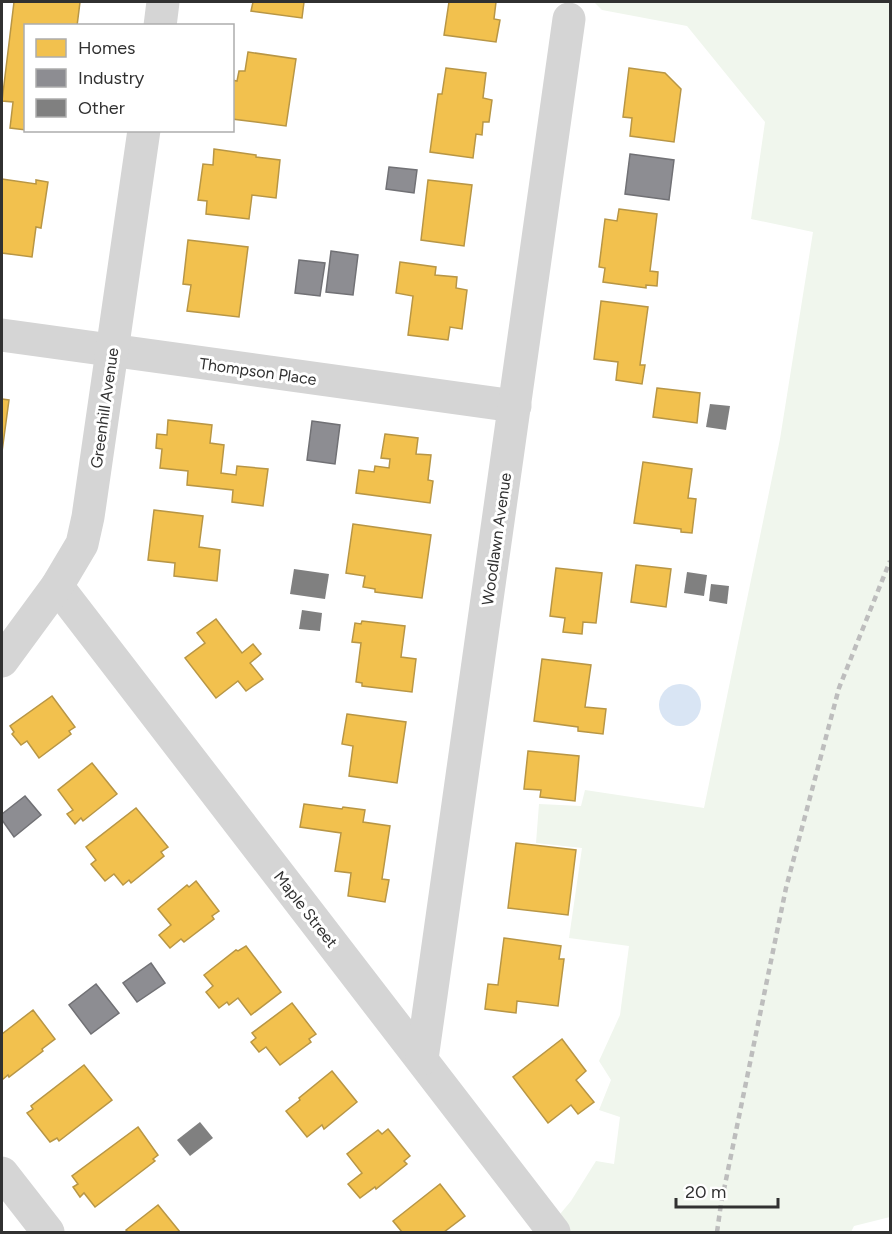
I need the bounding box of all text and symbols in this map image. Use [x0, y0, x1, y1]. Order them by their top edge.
legend [24, 24, 234, 132]
text: Homes [78, 37, 136, 59]
text: Industry [78, 67, 145, 89]
text: Other [78, 97, 125, 119]
street label: Greenhill Avenue [87, 346, 122, 470]
street label: Thompson Place [198, 354, 318, 389]
street label: Woodlawn Avenue [478, 471, 515, 607]
street label: Maple Street [270, 867, 341, 951]
scale bar [676, 1171, 778, 1209]
text: 20 m [685, 1181, 726, 1203]

